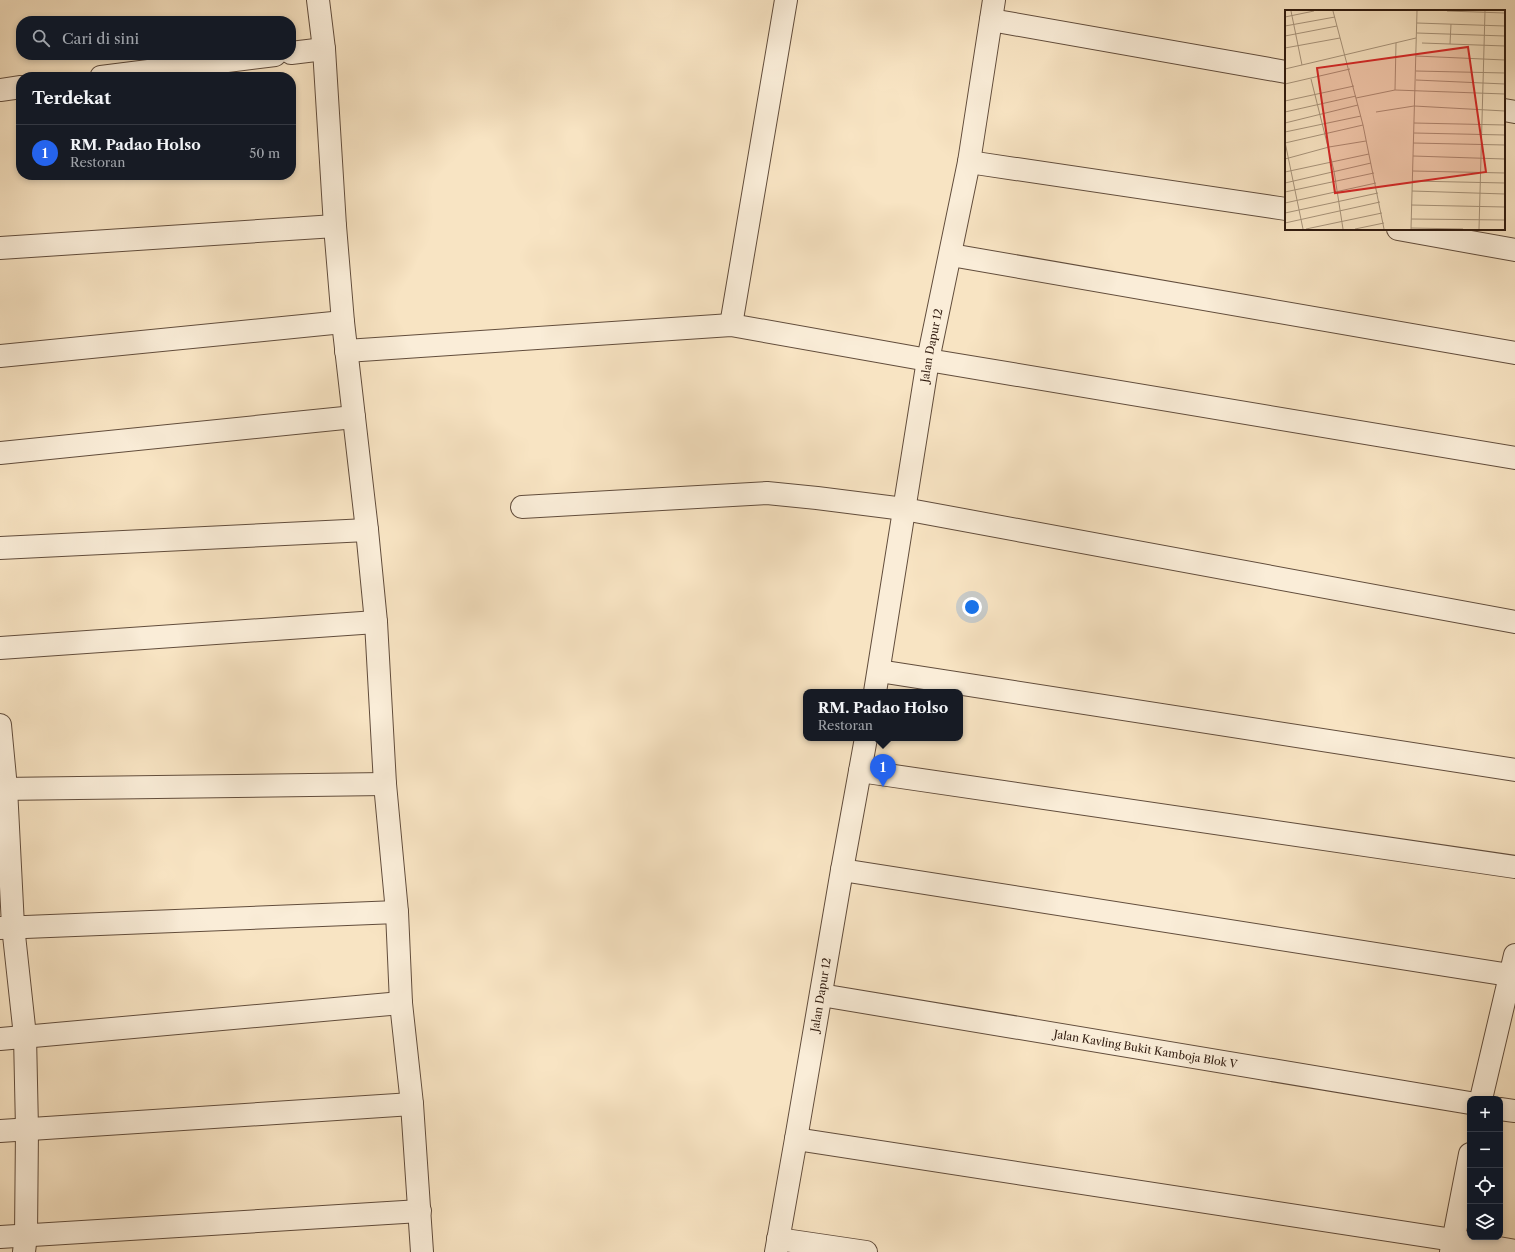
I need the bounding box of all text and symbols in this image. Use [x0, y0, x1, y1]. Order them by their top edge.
inset map [1285, 10, 1505, 230]
search box [16, 16, 296, 60]
icon: search [30, 27, 52, 49]
text: Cari di sini [62, 29, 139, 48]
text: Terdekat [32, 88, 111, 108]
text: RM. Padao Holso [70, 135, 201, 154]
text: 1 [42, 145, 48, 161]
text: 50 m [249, 145, 280, 161]
text: Restoran [70, 154, 125, 170]
street label: Jalan Dapur 12 [917, 307, 945, 386]
your location [962, 597, 982, 617]
popup [803, 689, 963, 741]
text: RM. Padao Holso [818, 698, 948, 717]
text: Restoran [818, 717, 873, 733]
pin: 1 [870, 754, 896, 787]
street label: Jalan Dapur 12 [807, 957, 834, 1035]
street label: Jalan Kavling Bukit Kamboja Blok V [1051, 1027, 1239, 1071]
map controls [1467, 1096, 1503, 1240]
button: + [1467, 1096, 1503, 1132]
button: − [1467, 1132, 1503, 1168]
button: locate [1467, 1168, 1503, 1204]
button: layers [1467, 1204, 1503, 1240]

